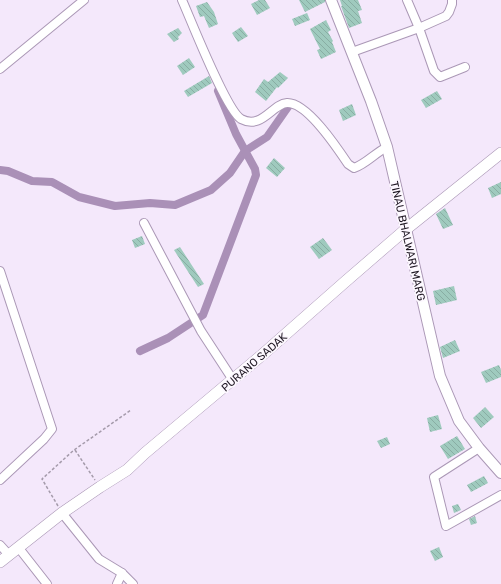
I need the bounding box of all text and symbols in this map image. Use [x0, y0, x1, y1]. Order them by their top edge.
street label: TINAU BHALWARI MARG [387, 180, 428, 302]
street label: PURANO SADAK [219, 330, 290, 394]

